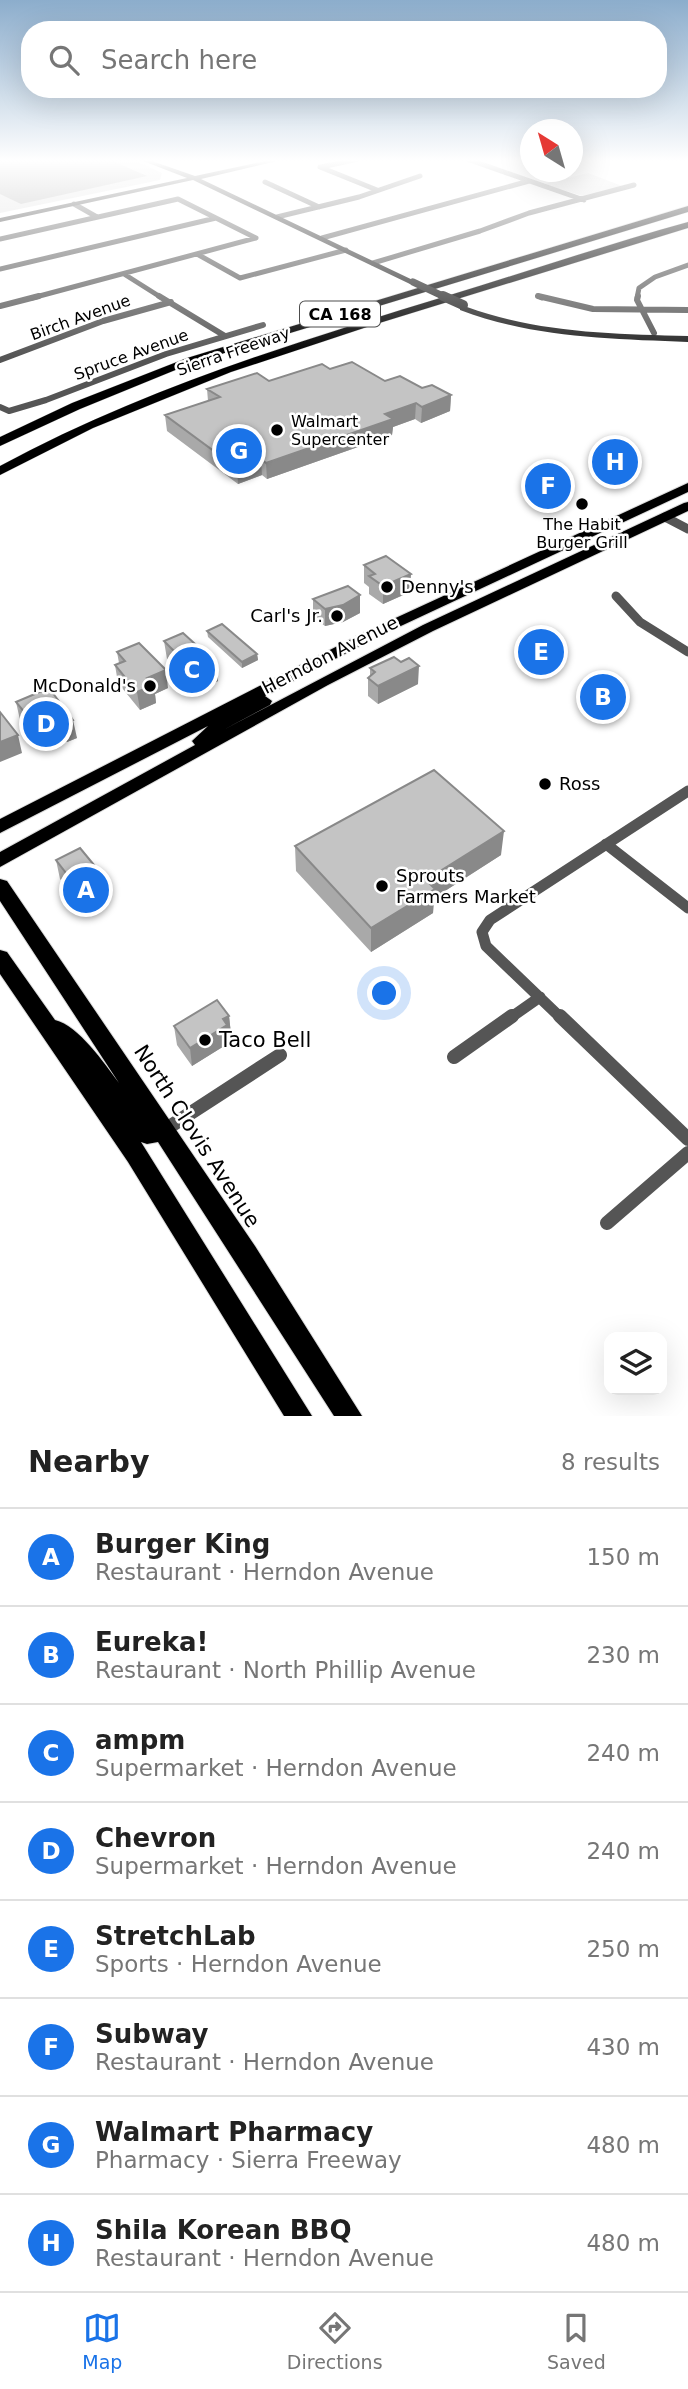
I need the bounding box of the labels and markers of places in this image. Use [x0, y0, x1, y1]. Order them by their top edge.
place label: Walmart Supercenter [291, 412, 389, 449]
marker: Walmart Supercenter [269, 422, 285, 438]
pin: G [216, 425, 262, 477]
pin: H [592, 436, 638, 488]
pin: F [525, 460, 571, 512]
marker: The Habit Burger Grill [574, 496, 590, 512]
place label: The Habit Burger Grill [536, 515, 628, 552]
place label: Denny's [401, 576, 474, 597]
marker: Denny's [379, 579, 395, 595]
place label: Carl's Jr. [250, 605, 323, 626]
marker: Carl's Jr. [329, 608, 345, 624]
pin: E [518, 626, 564, 678]
pin: C [169, 644, 215, 696]
pin: B [580, 671, 626, 723]
place label: McDonald's [33, 675, 136, 696]
marker: McDonald's [142, 678, 158, 694]
pin: D [23, 698, 69, 750]
place label: Ross [559, 773, 600, 794]
marker: Ross [537, 776, 553, 792]
pin: A [63, 864, 109, 916]
place label: Sprouts Farmers Market [396, 865, 536, 907]
marker: Sprouts Farmers Market [374, 878, 390, 894]
place label: Taco Bell [218, 1028, 311, 1052]
marker: Taco Bell [197, 1032, 213, 1048]

